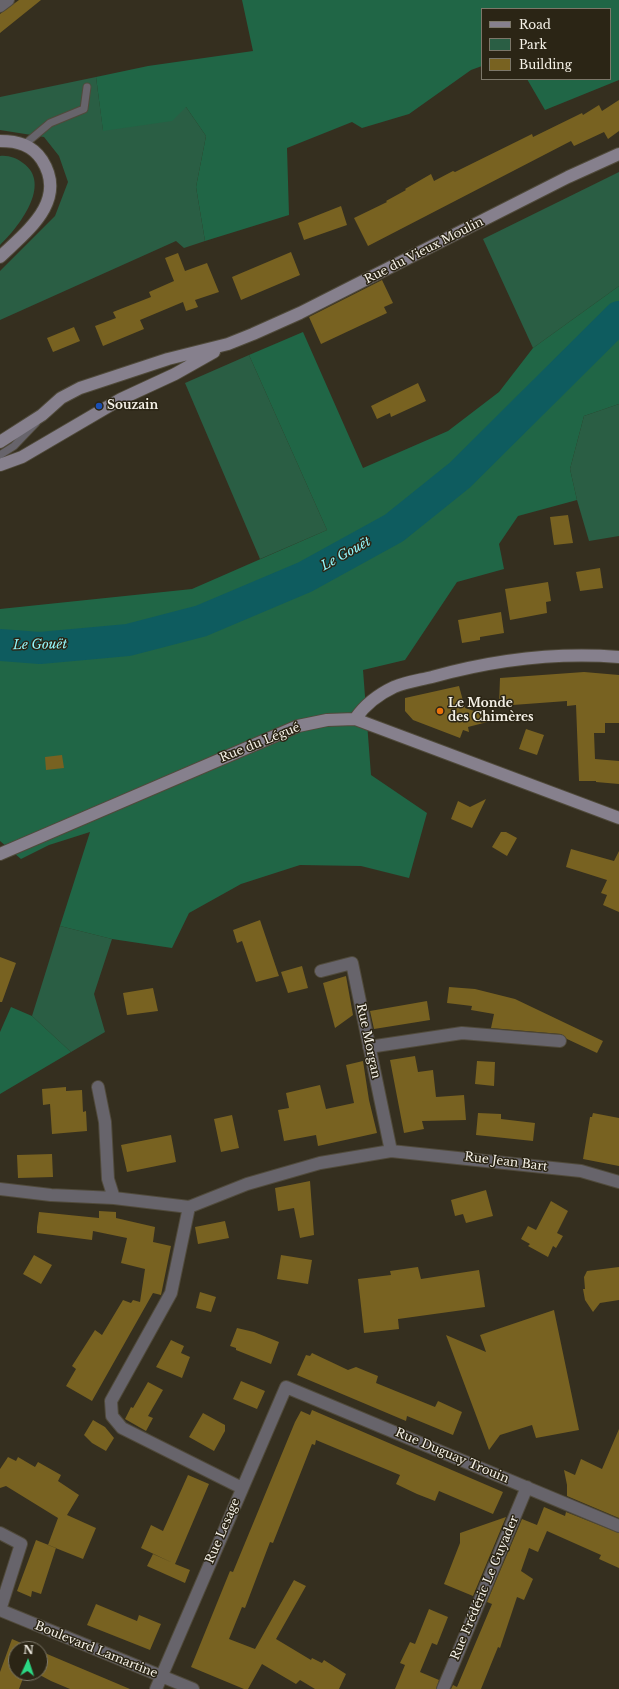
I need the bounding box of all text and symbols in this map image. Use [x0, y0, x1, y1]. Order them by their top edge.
legend [481, 8, 611, 80]
text: Road [519, 17, 551, 32]
text: Park [519, 37, 547, 52]
text: Building [519, 57, 572, 72]
street label: Rue du Vieux Moulin [362, 215, 486, 287]
place label: Souzain [107, 399, 158, 413]
marker: Souzain [94, 401, 104, 411]
water label: Le Gouët [318, 534, 374, 574]
water label: Le Gouët [13, 637, 67, 653]
place label: Le Monde des Chimères [448, 697, 534, 725]
marker: Le Monde des Chimères [435, 706, 445, 716]
street label: Rue du Légué [218, 720, 302, 766]
street label: Rue Morgan [353, 1002, 383, 1080]
street label: Rue Jean Bart [464, 1150, 548, 1174]
street label: Rue Duguay Trouin [393, 1426, 511, 1486]
street label: Rue Lesage [203, 1496, 243, 1566]
street label: Rue Frédéric Le Guyader [448, 1514, 522, 1662]
street label: Boulevard Lamartine [33, 1619, 159, 1681]
north arrow [8, 1641, 48, 1681]
text: N [23, 1643, 34, 1657]

